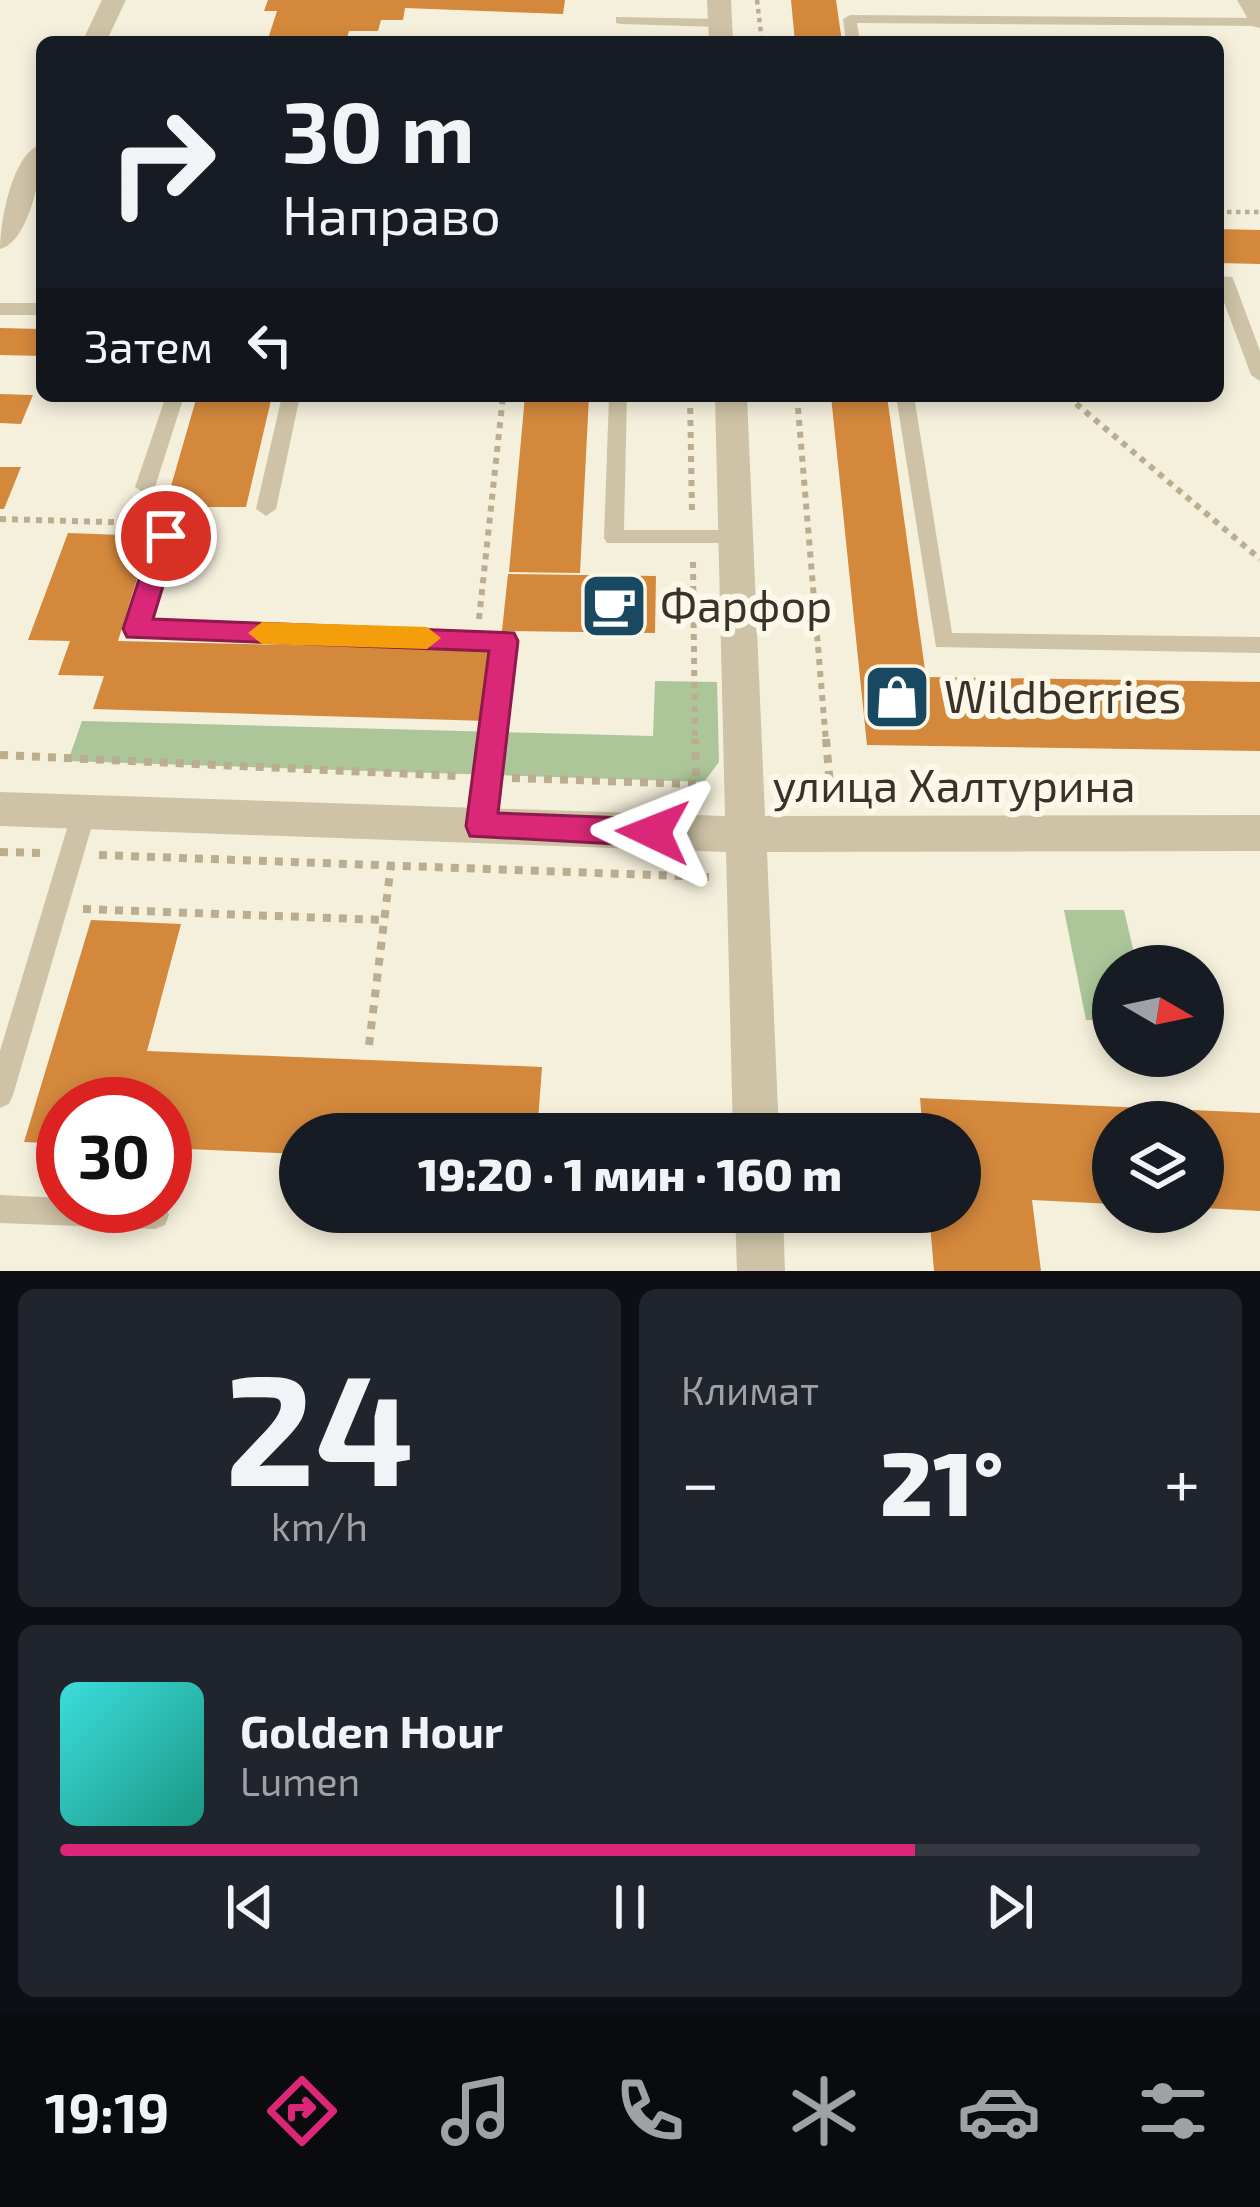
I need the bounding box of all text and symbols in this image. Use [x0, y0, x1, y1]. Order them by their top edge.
text: 30 m [282, 79, 475, 180]
icon: right [84, 84, 240, 240]
text: Направо [282, 181, 501, 246]
icon: left [237, 312, 303, 378]
text: Затем [84, 318, 213, 372]
pin [115, 485, 217, 587]
icon: arrive [133, 503, 199, 569]
cafe icon: Фарфор [579, 571, 649, 641]
place label: Фарфор [660, 577, 832, 631]
shop icon: Wildberries [862, 662, 932, 732]
place label: Wildberries [944, 668, 1181, 722]
street label: улица Халтурина [772, 757, 1136, 812]
position arrow [590, 769, 716, 895]
north arrow [1092, 945, 1224, 1077]
map controls [1092, 945, 1224, 1233]
speed limit sign: 30 [36, 1077, 192, 1233]
button: layers [1092, 1101, 1224, 1233]
text: 19:20 · 1 мин · 160 m [418, 1146, 842, 1200]
text: 24 [224, 1330, 415, 1517]
text: Климат [681, 1366, 819, 1413]
text: 21° [880, 1426, 1004, 1534]
text: − [681, 1441, 720, 1520]
text: + [1164, 1441, 1200, 1520]
text: km/h [271, 1502, 368, 1549]
text: Golden Hour [240, 1703, 503, 1757]
text: Lumen [240, 1757, 360, 1804]
icon: previous [217, 1874, 283, 1940]
icon: pause [597, 1874, 663, 1940]
icon: next [977, 1874, 1043, 1940]
icon: directions [260, 2069, 344, 2153]
icon: music [434, 2069, 518, 2153]
icon: phone [608, 2069, 692, 2153]
icon: climate [782, 2069, 866, 2153]
icon: car [957, 2069, 1041, 2153]
icon: filters [1131, 2069, 1215, 2153]
text: 19:19 [45, 2079, 169, 2144]

